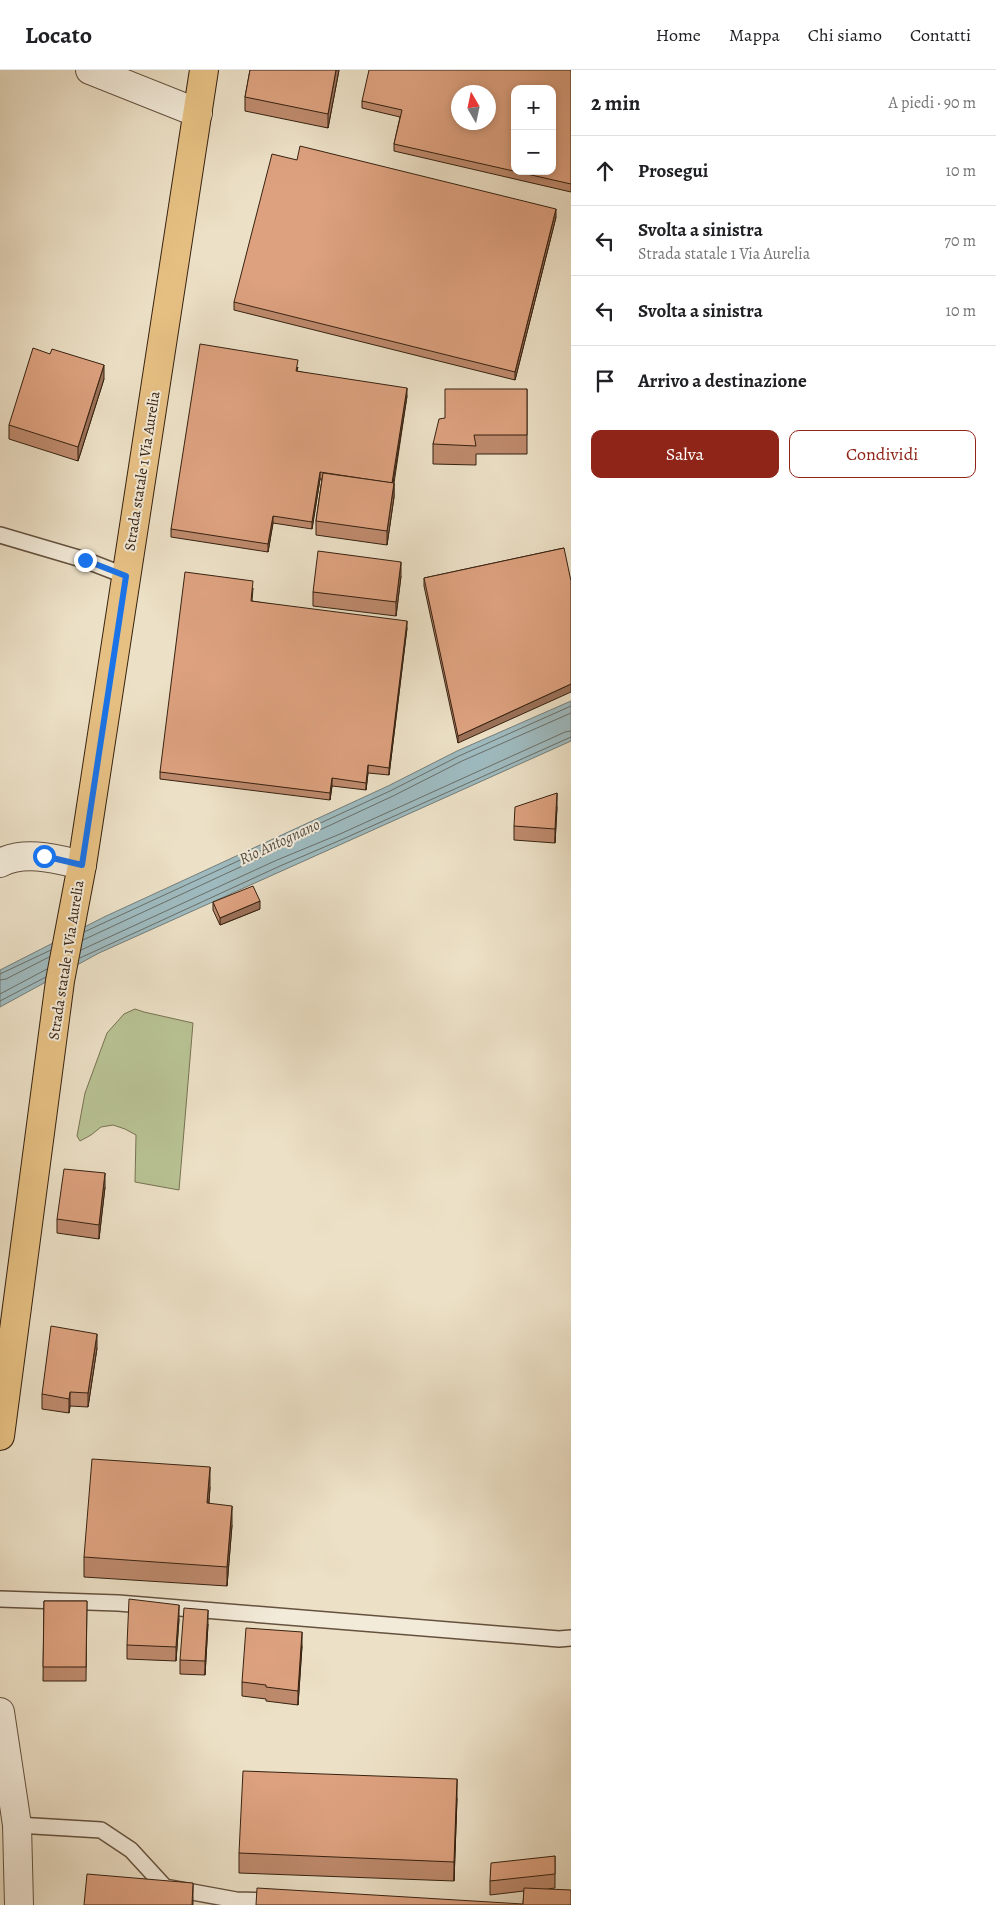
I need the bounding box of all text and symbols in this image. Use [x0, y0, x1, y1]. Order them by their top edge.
text: Locato [25, 19, 92, 51]
text: Home [656, 23, 701, 47]
text: Mappa [729, 23, 780, 47]
text: Chi siamo [808, 23, 882, 47]
text: Contatti [910, 23, 971, 47]
north arrow [451, 85, 496, 130]
map controls [511, 85, 556, 175]
button: + [511, 85, 556, 130]
text: 2 min [591, 89, 640, 117]
text: A piedi · 90 m [888, 92, 976, 114]
button: − [511, 130, 556, 175]
icon: ahead [591, 157, 619, 185]
text: Prosegui [638, 158, 708, 184]
text: 10 m [946, 160, 976, 182]
text: Svolta a sinistra [638, 217, 763, 243]
icon: left [591, 227, 619, 255]
text: 70 m [944, 230, 976, 252]
text: Strada statale 1 Via Aurelia [638, 243, 810, 265]
icon: left [591, 297, 619, 325]
text: Svolta a sinistra [638, 298, 763, 324]
text: 10 m [946, 300, 976, 322]
icon: arrive [591, 367, 619, 395]
text: Arrivo a destinazione [638, 368, 807, 394]
street label: Strada statale 1 Via Aurelia [120, 390, 165, 552]
button: Salva [591, 430, 779, 478]
button: Condividi [789, 430, 976, 478]
route end [74, 549, 97, 572]
water label: Rio Antognano [235, 814, 323, 870]
route start [33, 845, 56, 868]
street label: Strada statale 1 Via Aurelia [44, 879, 89, 1041]

